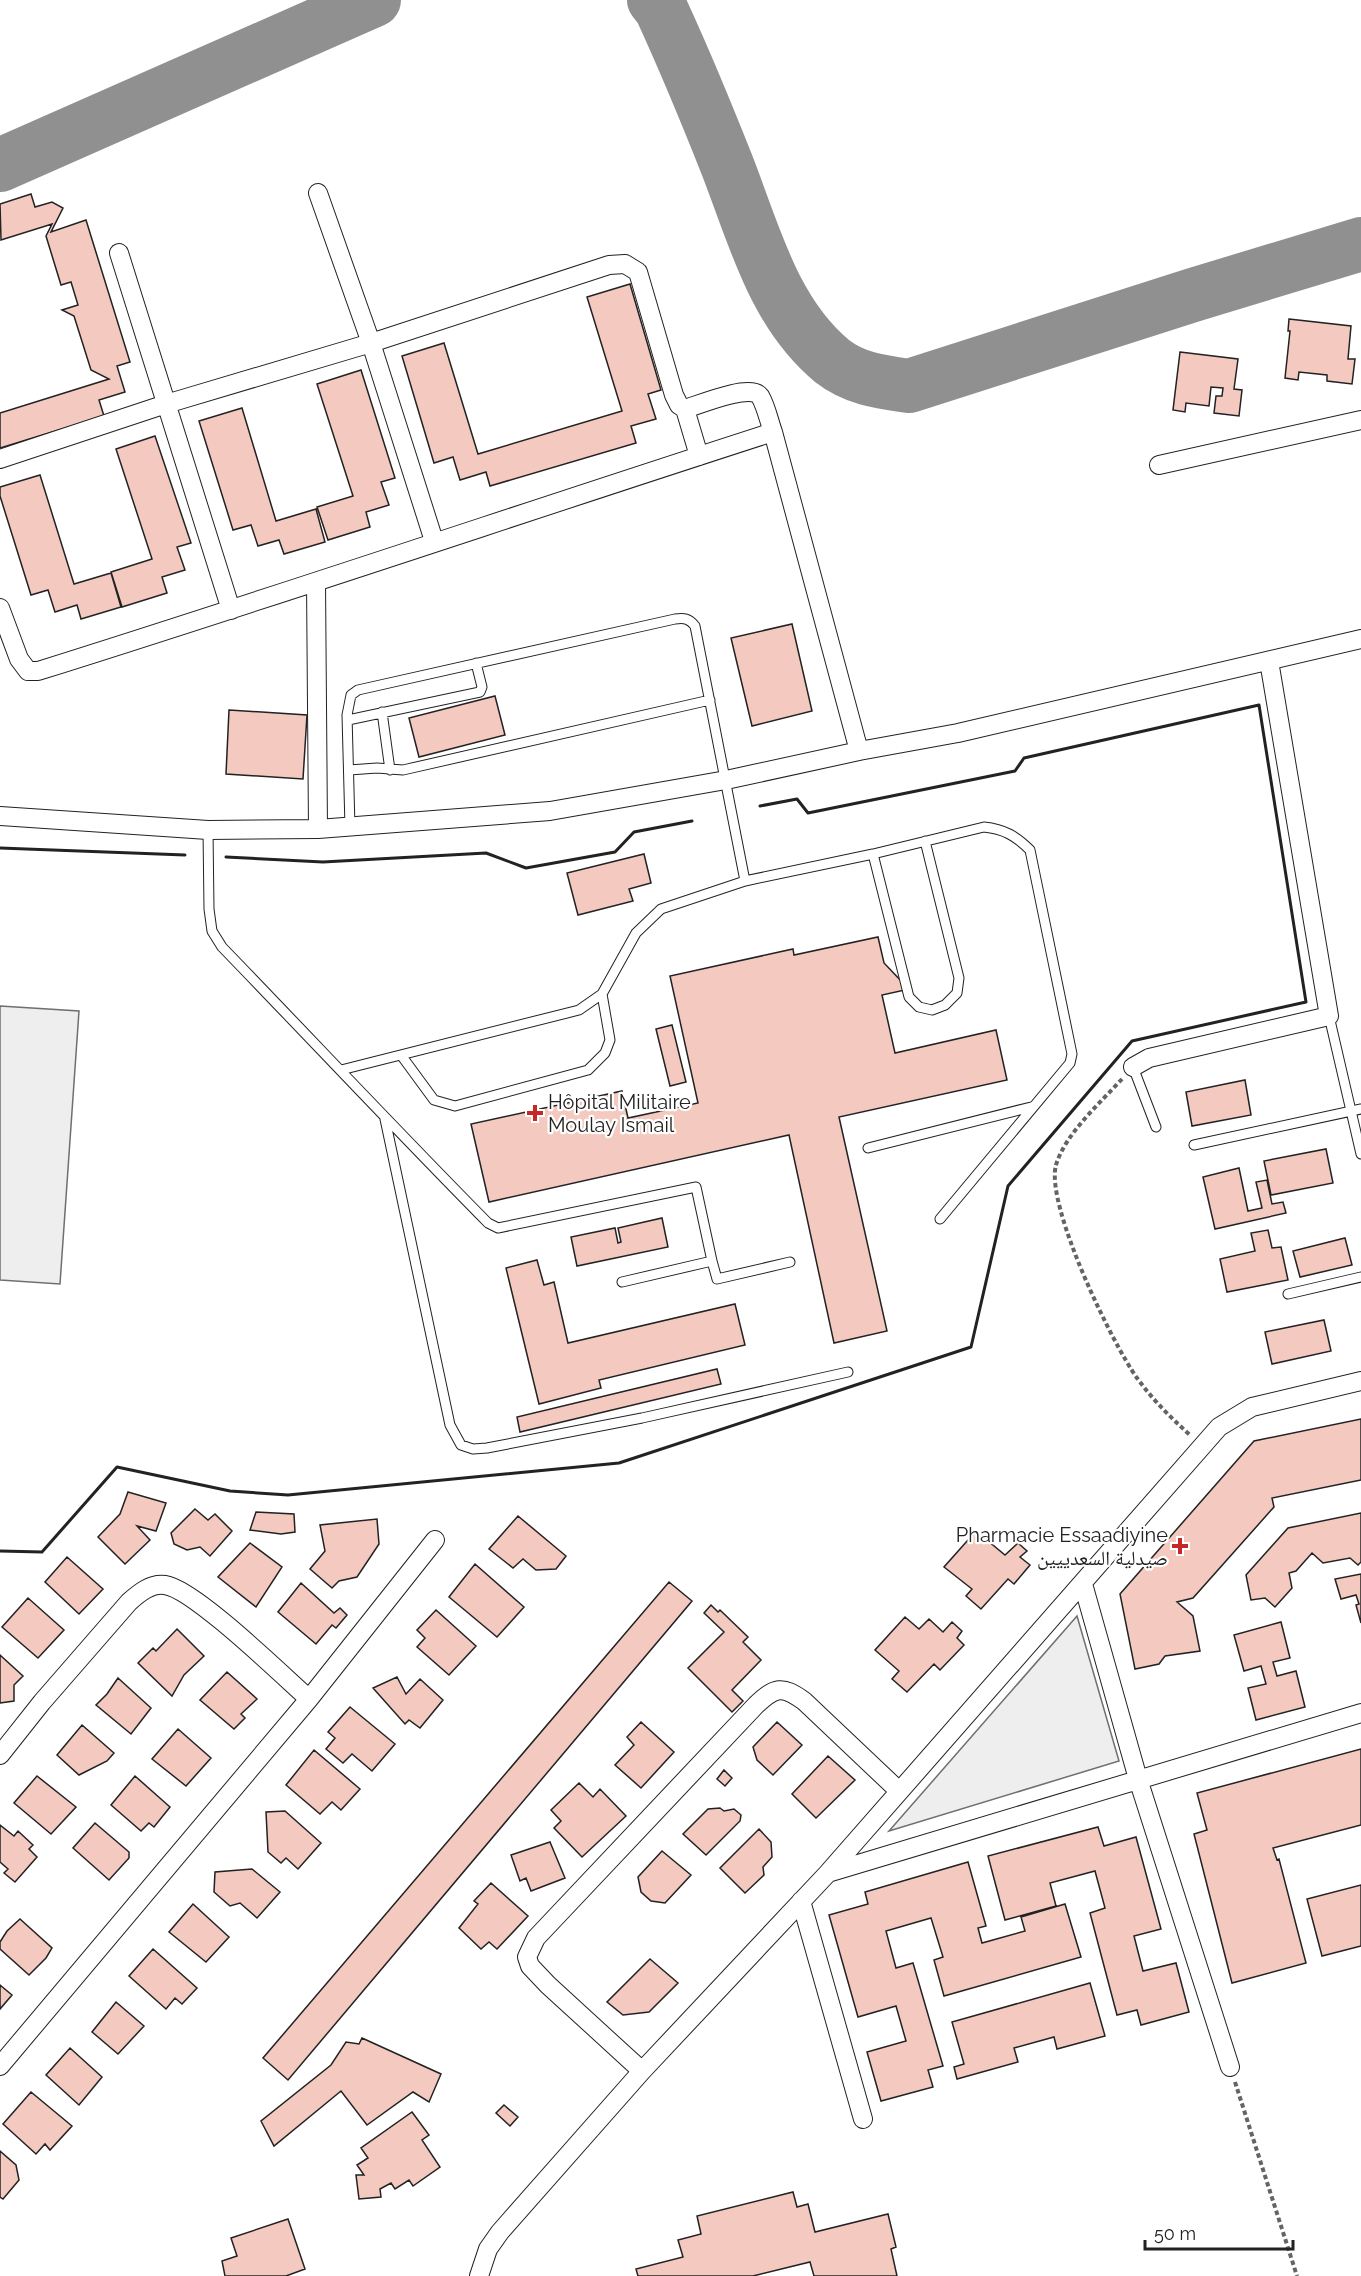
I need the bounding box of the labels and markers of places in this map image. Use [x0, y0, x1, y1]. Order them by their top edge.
place label: Hôpital Militaire Moulay Ismail [548, 1090, 691, 1137]
marker: Hôpital Militaire Moulay Ismail [526, 1104, 544, 1122]
place label: Pharmacie Essaadiyine صيدلية السعدييين [956, 1523, 1168, 1570]
marker: Pharmacie Essaadiyine صيدلية السعدييين [1173, 1539, 1187, 1553]

